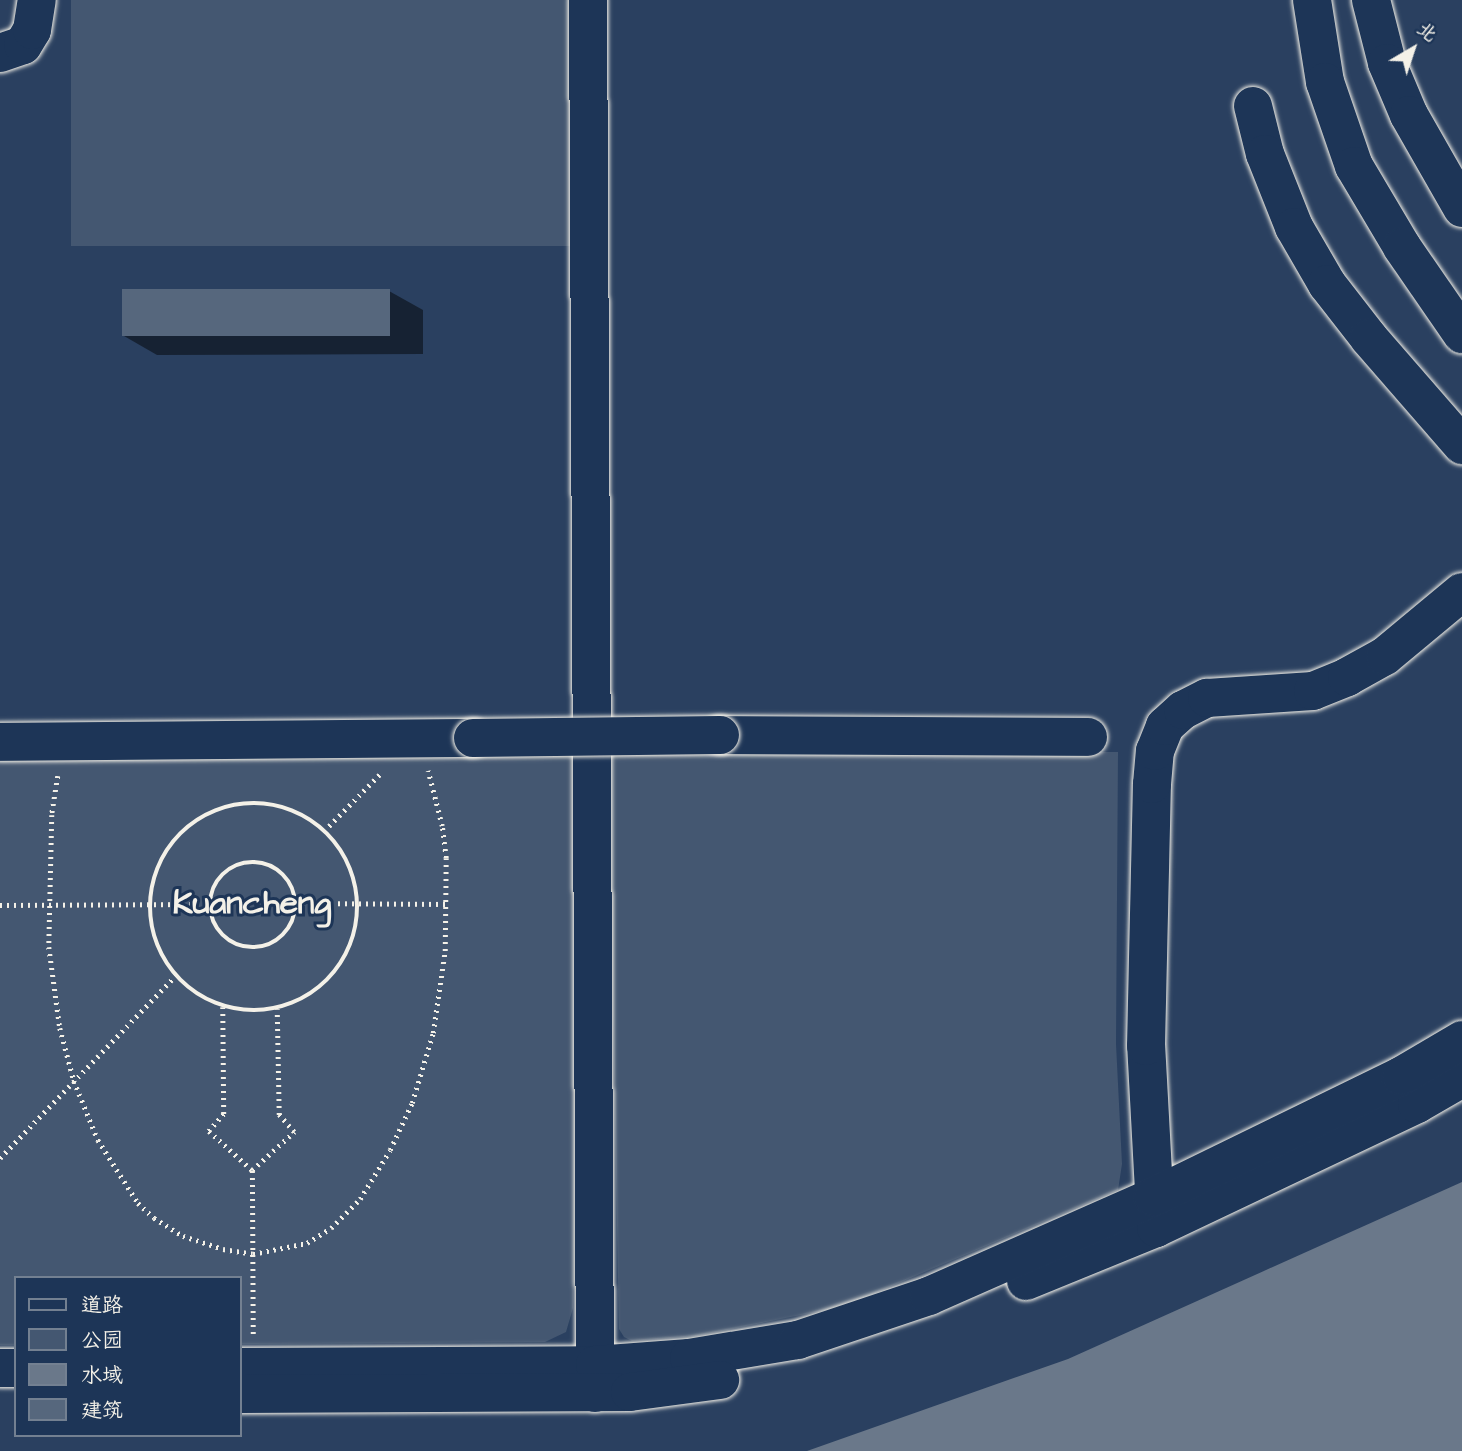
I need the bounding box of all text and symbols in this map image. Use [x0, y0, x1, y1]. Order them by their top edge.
north arrow [1378, 14, 1448, 84]
text: 北 [1411, 16, 1442, 49]
district label: Kuancheng [173, 884, 331, 924]
legend [14, 1276, 242, 1437]
text: 道路 [81, 1291, 123, 1320]
text: 公园 [81, 1326, 123, 1355]
text: 水域 [81, 1361, 123, 1390]
text: 建筑 [81, 1396, 123, 1425]

